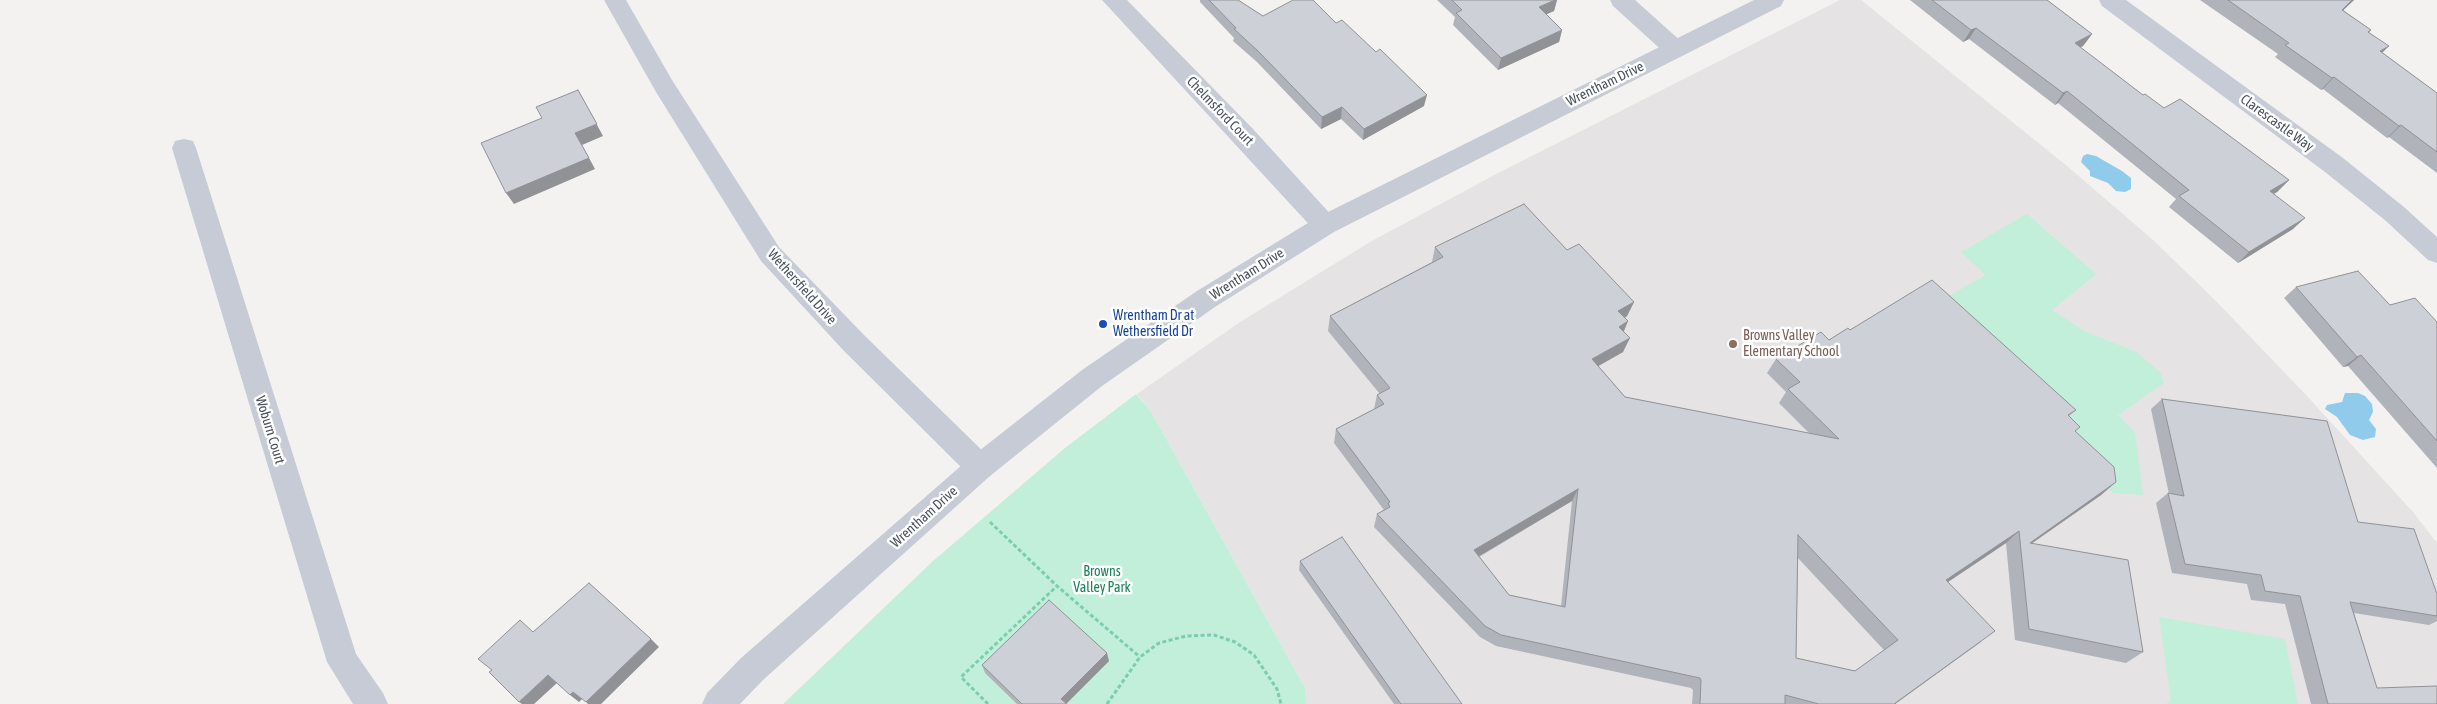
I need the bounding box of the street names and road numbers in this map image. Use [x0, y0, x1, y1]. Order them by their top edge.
street label: Wrentham Drive [1564, 58, 1646, 110]
street label: Chelmsford Court [1183, 73, 1257, 149]
street label: Clarescastle Way [2237, 91, 2317, 155]
street label: Wrentham Drive [1207, 245, 1287, 303]
street label: Wethersfield Drive [764, 246, 840, 328]
street label: Woburn Court [252, 394, 288, 466]
street label: Wrentham Drive [887, 483, 961, 551]

